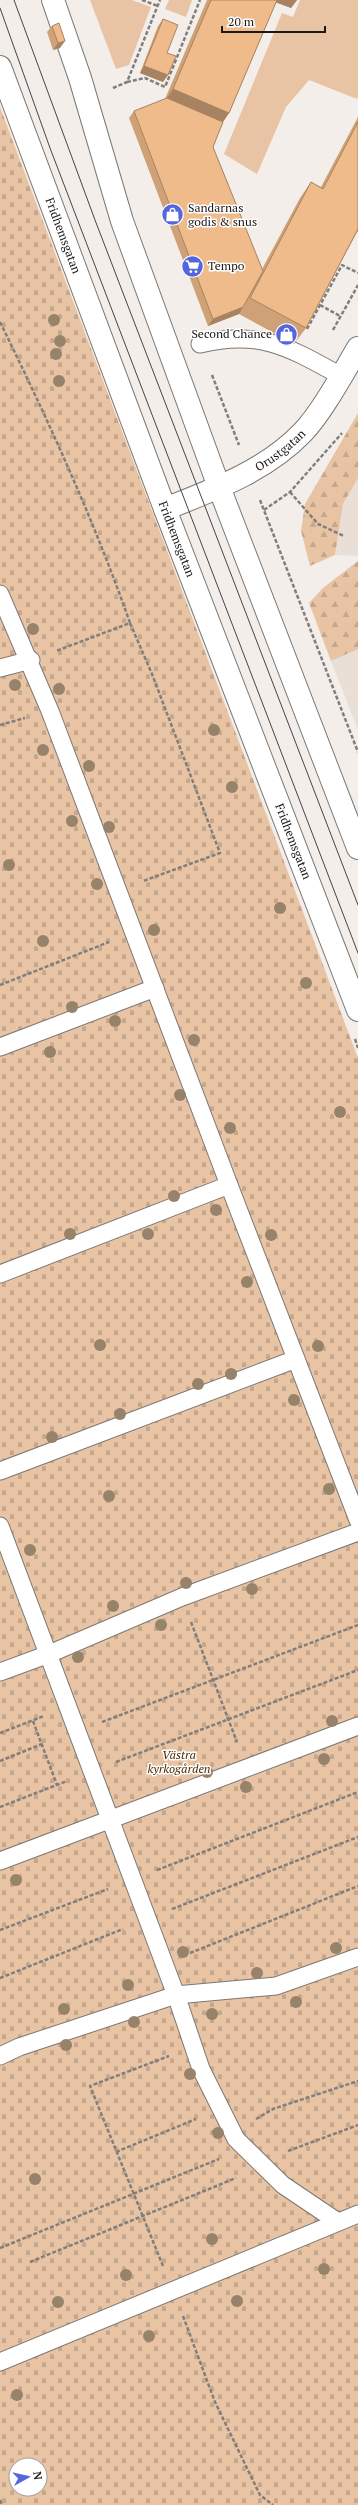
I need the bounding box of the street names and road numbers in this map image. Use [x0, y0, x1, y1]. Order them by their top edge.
street label: Fridhemsgatan [42, 195, 84, 276]
street label: Orustgatan [252, 426, 308, 474]
street label: Fridhemsgatan [156, 499, 198, 579]
street label: Fridhemsgatan [272, 801, 315, 881]

